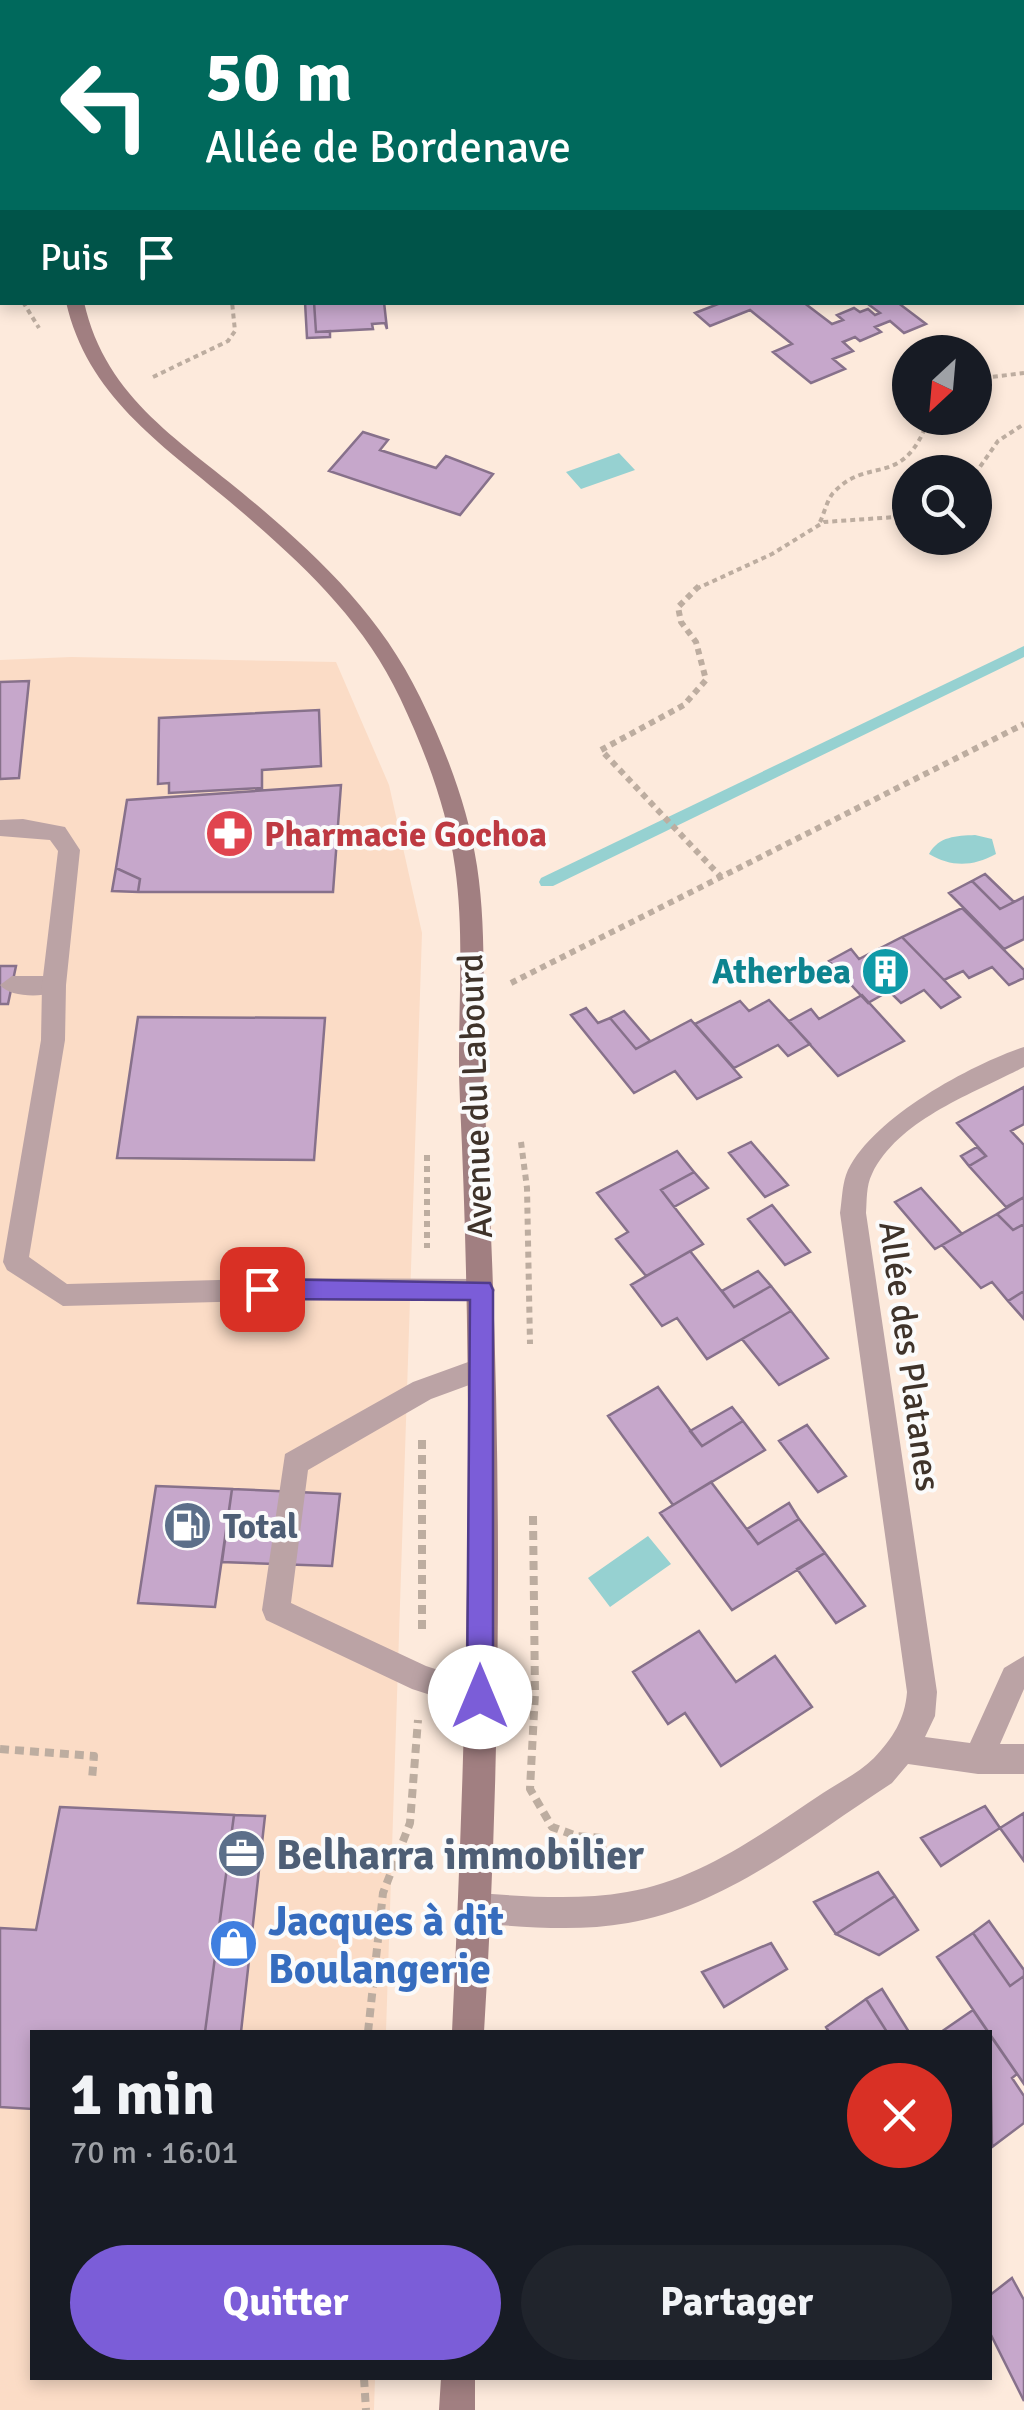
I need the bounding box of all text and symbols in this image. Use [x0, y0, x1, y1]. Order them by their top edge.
text: 50 m [205, 34, 353, 120]
icon: left [40, 40, 170, 170]
text: Allée de Bordenave [205, 120, 571, 175]
icon: arrive [129, 230, 184, 285]
text: Puis [40, 234, 109, 281]
north arrow [892, 335, 992, 435]
map controls [892, 335, 992, 555]
button: search [892, 455, 992, 555]
pharmacy icon: Pharmacie Gochoa [203, 808, 255, 860]
place label: Pharmacie Gochoa [264, 813, 547, 856]
building icon: Atherbea [860, 945, 912, 997]
place label: Atherbea [712, 950, 851, 993]
street label: Avenue du Labourd [449, 953, 502, 1239]
street label: Allée des Platanes [869, 1218, 950, 1494]
pin [220, 1247, 305, 1332]
icon: arrive [235, 1262, 290, 1317]
fuel station icon: Total [162, 1500, 214, 1552]
place label: Total [223, 1505, 298, 1548]
position arrow [428, 1645, 532, 1749]
office icon: Belharra immobilier [215, 1828, 267, 1880]
place label: Belharra immobilier [276, 1830, 644, 1881]
place label: Jacques à dit Boulangerie [268, 1896, 504, 1995]
shop icon: Jacques à dit Boulangerie [207, 1918, 259, 1970]
text: 1 min [70, 2058, 215, 2132]
button: close [847, 2063, 952, 2168]
text: 70 m · 16:01 [70, 2133, 239, 2172]
button: Quitter [70, 2245, 501, 2360]
button: Partager [521, 2245, 952, 2360]

